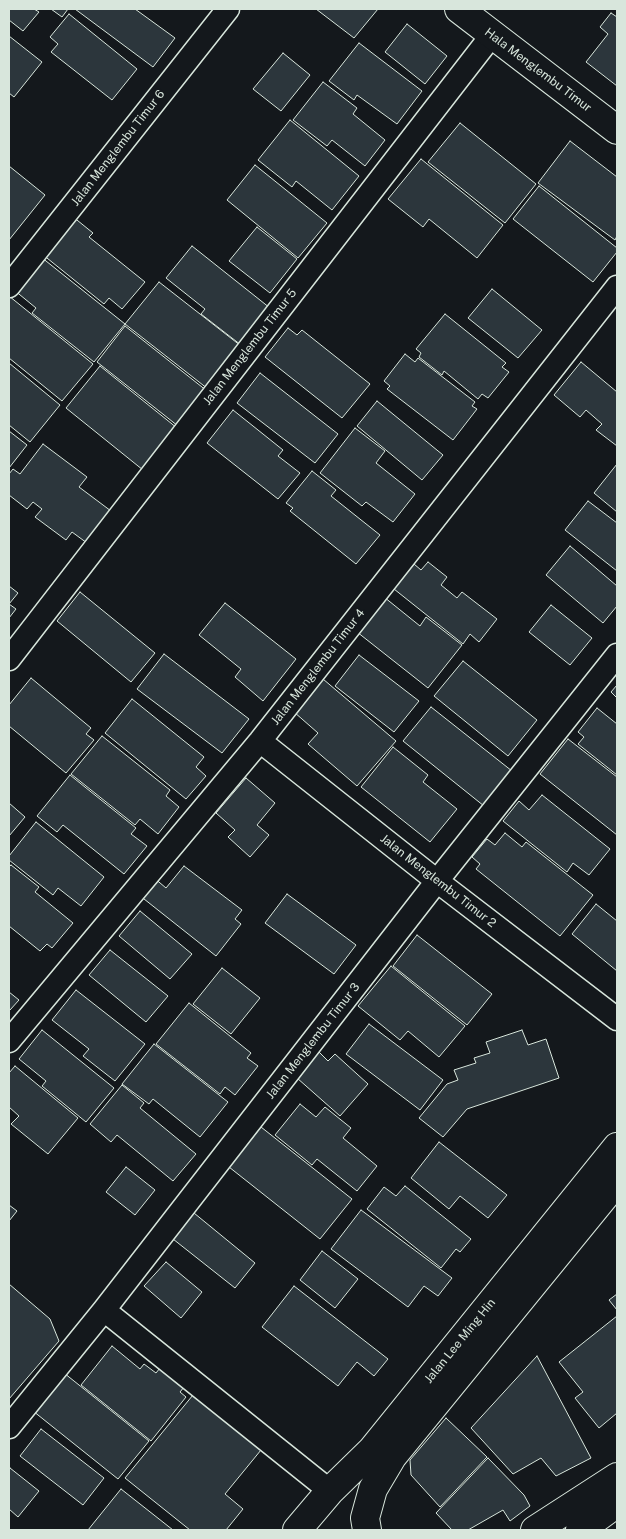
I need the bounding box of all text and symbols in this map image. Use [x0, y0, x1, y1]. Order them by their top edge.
street label: Hala Menglembu Timur [482, 25, 594, 115]
street label: Jalan Menglembu Timur 6 [68, 87, 168, 209]
street label: Jalan Menglembu Timur 5 [200, 286, 300, 408]
street label: Jalan Menglembu Timur 4 [268, 606, 368, 728]
street label: Jalan Menglembu Timur 2 [377, 831, 499, 931]
street label: Jalan Menglembu Timur 3 [263, 980, 363, 1102]
street label: Jalan Lee Ming Hin [421, 1296, 499, 1386]

